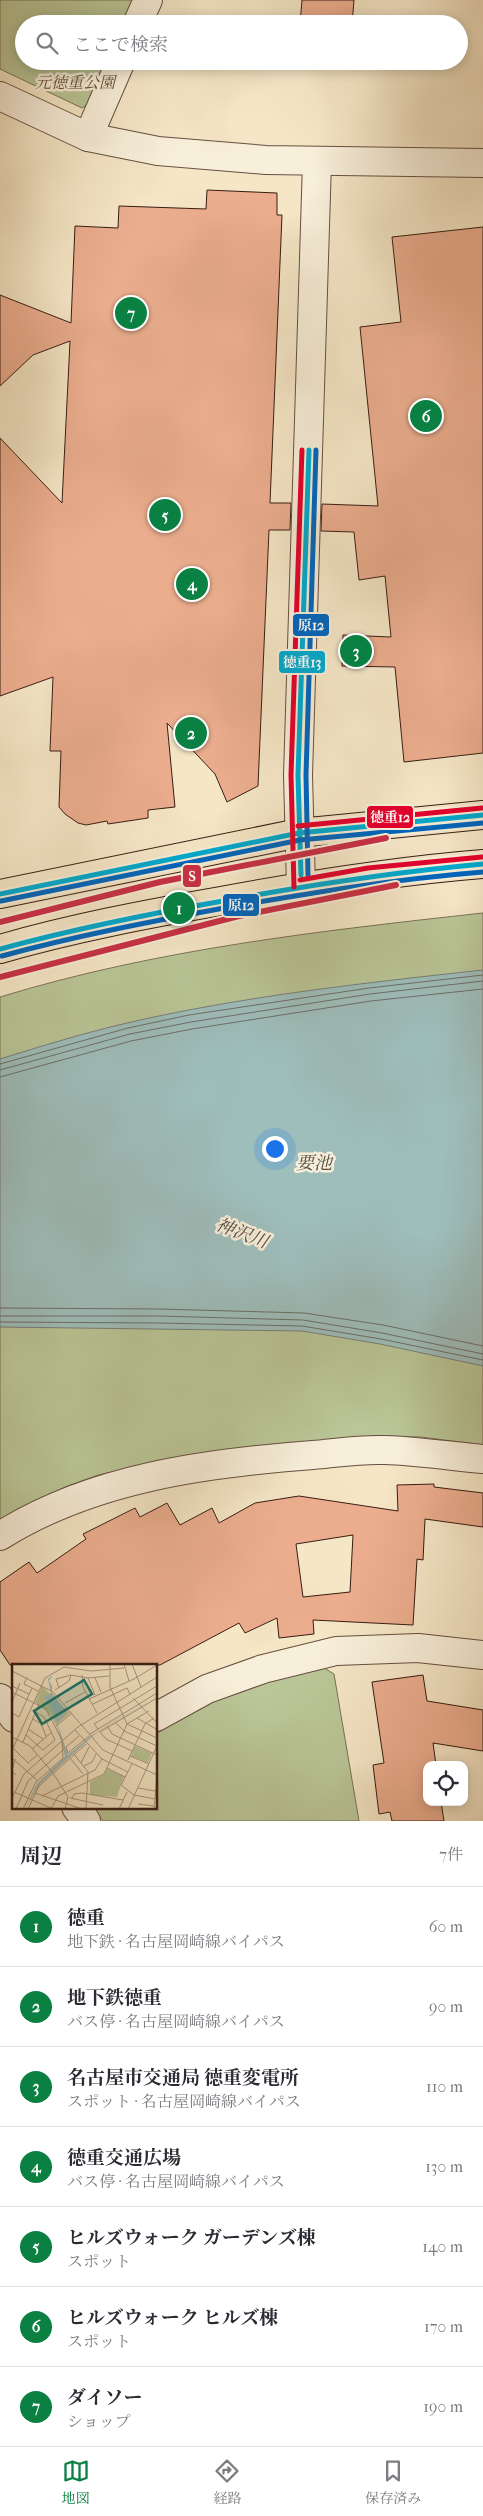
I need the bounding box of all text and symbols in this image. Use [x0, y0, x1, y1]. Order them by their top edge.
search box [15, 15, 468, 70]
icon: search [33, 29, 61, 57]
text: ここで検索 [73, 34, 168, 56]
park label: 元徳重公園 [35, 73, 118, 92]
pin: 7 [115, 294, 147, 332]
pin: 6 [410, 397, 442, 435]
pin: 5 [149, 496, 181, 534]
pin: 4 [176, 565, 208, 603]
line badge: 原12 [292, 613, 330, 637]
text: 原12 [298, 617, 324, 634]
pin: 3 [340, 632, 372, 670]
line badge: 徳重13 [278, 650, 326, 674]
text: 徳重13 [283, 654, 322, 671]
pin: 2 [175, 714, 207, 752]
line badge: 徳重12 [366, 805, 414, 829]
text: 徳重12 [370, 809, 410, 826]
line badge: S [182, 864, 202, 888]
text: S [188, 868, 196, 885]
pin: 1 [163, 889, 195, 927]
line badge: 原12 [222, 893, 260, 917]
text: 原12 [228, 897, 254, 914]
your location [262, 1136, 288, 1162]
water label: 要池 [296, 1153, 334, 1174]
water label: 神沢川 [213, 1214, 273, 1254]
inset map [12, 1664, 158, 1808]
map controls [423, 1761, 468, 1806]
button: locate [423, 1761, 468, 1806]
text: 周辺 [20, 1844, 62, 1868]
text: 7件 [439, 1845, 463, 1864]
text: 徳重 [67, 1907, 105, 1929]
text: 1 [33, 1917, 39, 1936]
text: 60 m [429, 1917, 463, 1936]
text: 地下鉄 · 名古屋岡崎線バイパス [67, 1932, 285, 1951]
text: 地下鉄徳重 [67, 1987, 162, 2009]
text: 2 [32, 1997, 40, 2016]
text: 90 m [429, 1997, 463, 2016]
text: バス停 · 名古屋岡崎線バイパス [67, 2012, 285, 2031]
text: 名古屋市交通局 徳重変電所 [67, 2067, 299, 2089]
text: 3 [33, 2077, 39, 2096]
text: 110 m [426, 2077, 463, 2096]
text: スポット · 名古屋岡崎線バイパス [67, 2092, 301, 2111]
text: 徳重交通広場 [67, 2147, 181, 2169]
text: 4 [31, 2157, 41, 2176]
text: 130 m [425, 2157, 463, 2176]
text: バス停 · 名古屋岡崎線バイパス [67, 2172, 285, 2191]
text: ヒルズウォーク ガーデンズ棟 [67, 2227, 316, 2249]
text: 5 [33, 2237, 39, 2256]
text: 140 m [422, 2237, 463, 2256]
text: スポット [67, 2252, 131, 2271]
text: ヒルズウォーク ヒルズ棟 [67, 2307, 278, 2329]
text: 6 [32, 2317, 40, 2336]
text: 170 m [424, 2317, 463, 2336]
text: スポット [67, 2332, 131, 2351]
text: ダイソー [67, 2387, 143, 2409]
text: 7 [32, 2397, 40, 2416]
text: 190 m [423, 2397, 463, 2416]
text: ショップ [67, 2412, 131, 2431]
tab: 地図 [62, 2457, 90, 2507]
tab: 経路 [213, 2457, 241, 2507]
tab: 保存済み [365, 2457, 421, 2507]

